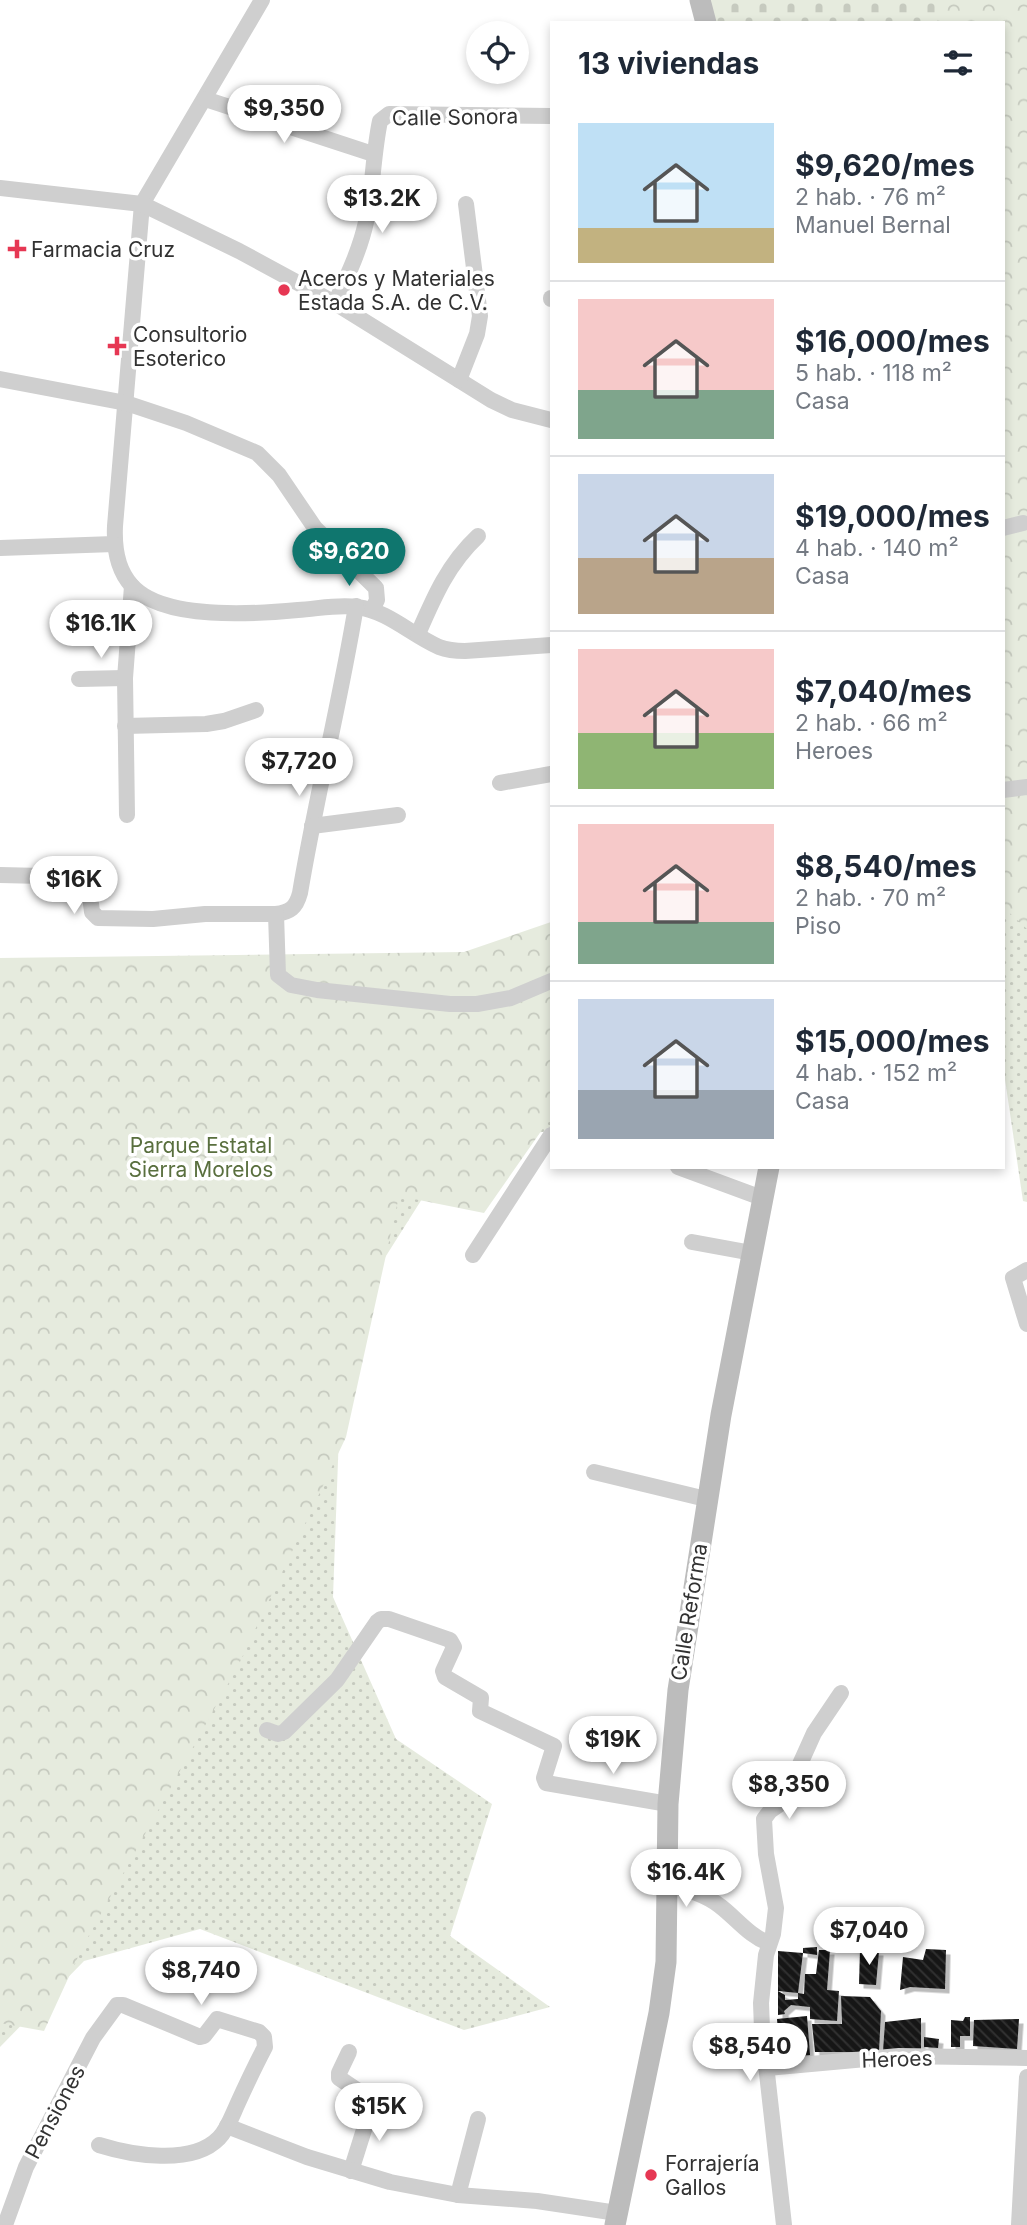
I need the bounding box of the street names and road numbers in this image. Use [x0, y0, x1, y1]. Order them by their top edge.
street label: Calle Sonora [392, 103, 518, 131]
street label: Calle Reforma [666, 1541, 712, 1683]
street label: Heroes [861, 2045, 933, 2073]
street label: Pensiones [20, 2061, 90, 2163]

